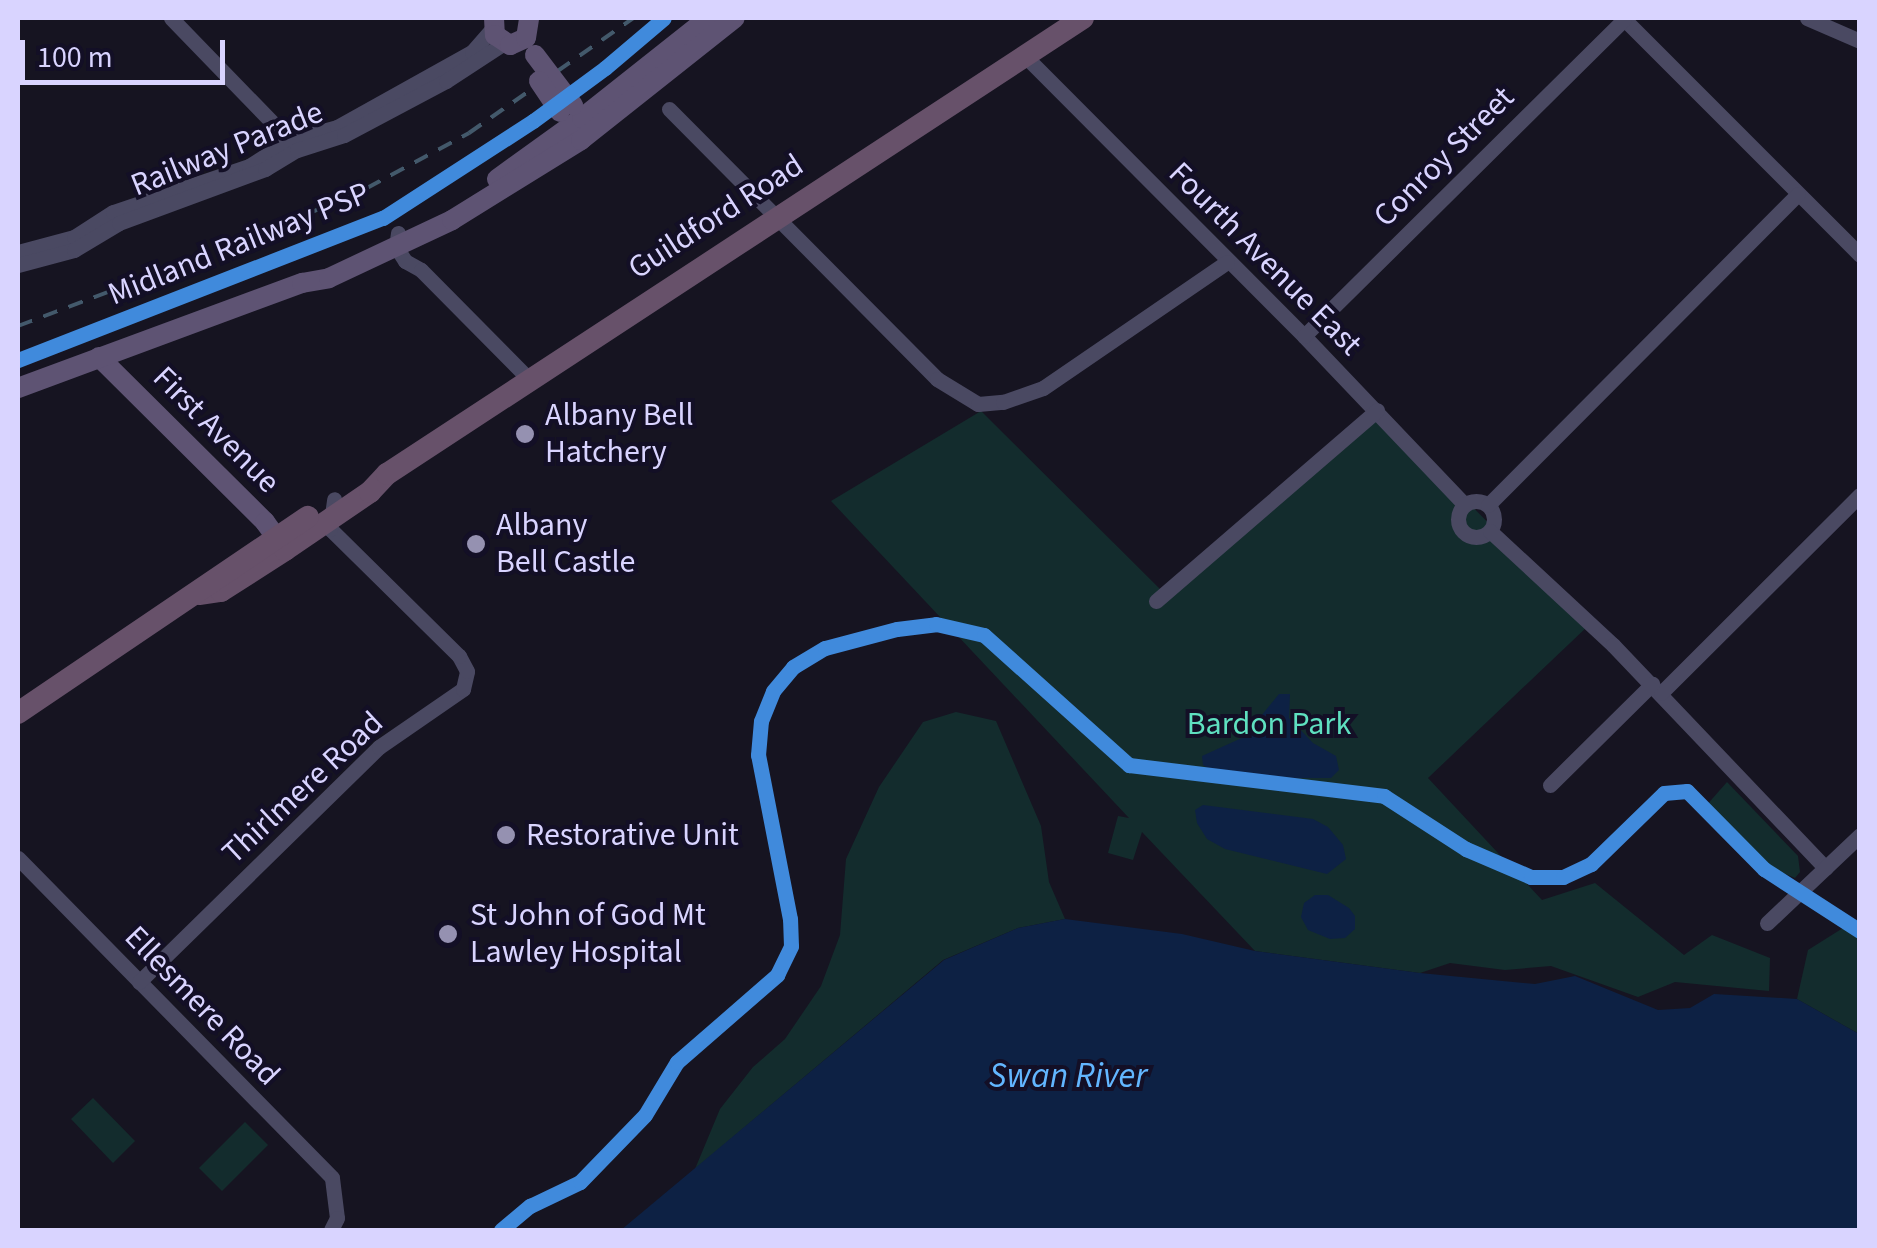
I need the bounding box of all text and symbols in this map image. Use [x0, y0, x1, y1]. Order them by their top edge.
scale bar [25, 20, 230, 82]
text: 100 m [37, 36, 113, 79]
street label: Conroy Street [1366, 79, 1522, 235]
street label: Railway Parade [126, 93, 328, 205]
street label: Guildford Road [621, 146, 811, 288]
street label: Fourth Avenue East [1160, 154, 1370, 364]
street label: Midland Railway PSP [103, 174, 375, 314]
street label: First Avenue [145, 359, 287, 501]
place label: Albany Bell Hatchery [545, 397, 694, 472]
marker: Albany Bell Hatchery [514, 423, 536, 445]
place label: Albany Bell Castle [496, 507, 635, 582]
marker: Albany Bell Castle [465, 533, 487, 555]
street label: Thirlmere Road [215, 704, 391, 872]
park label: Bardon Park [1187, 705, 1351, 743]
place label: Restorative Unit [526, 816, 739, 854]
marker: Restorative Unit [495, 824, 517, 846]
place label: St John of God Mt Lawley Hospital [470, 897, 706, 972]
street label: Ellesmere Road [116, 918, 288, 1094]
marker: St John of God Mt Lawley Hospital [435, 921, 461, 947]
water label: Swan River [989, 1055, 1147, 1097]

